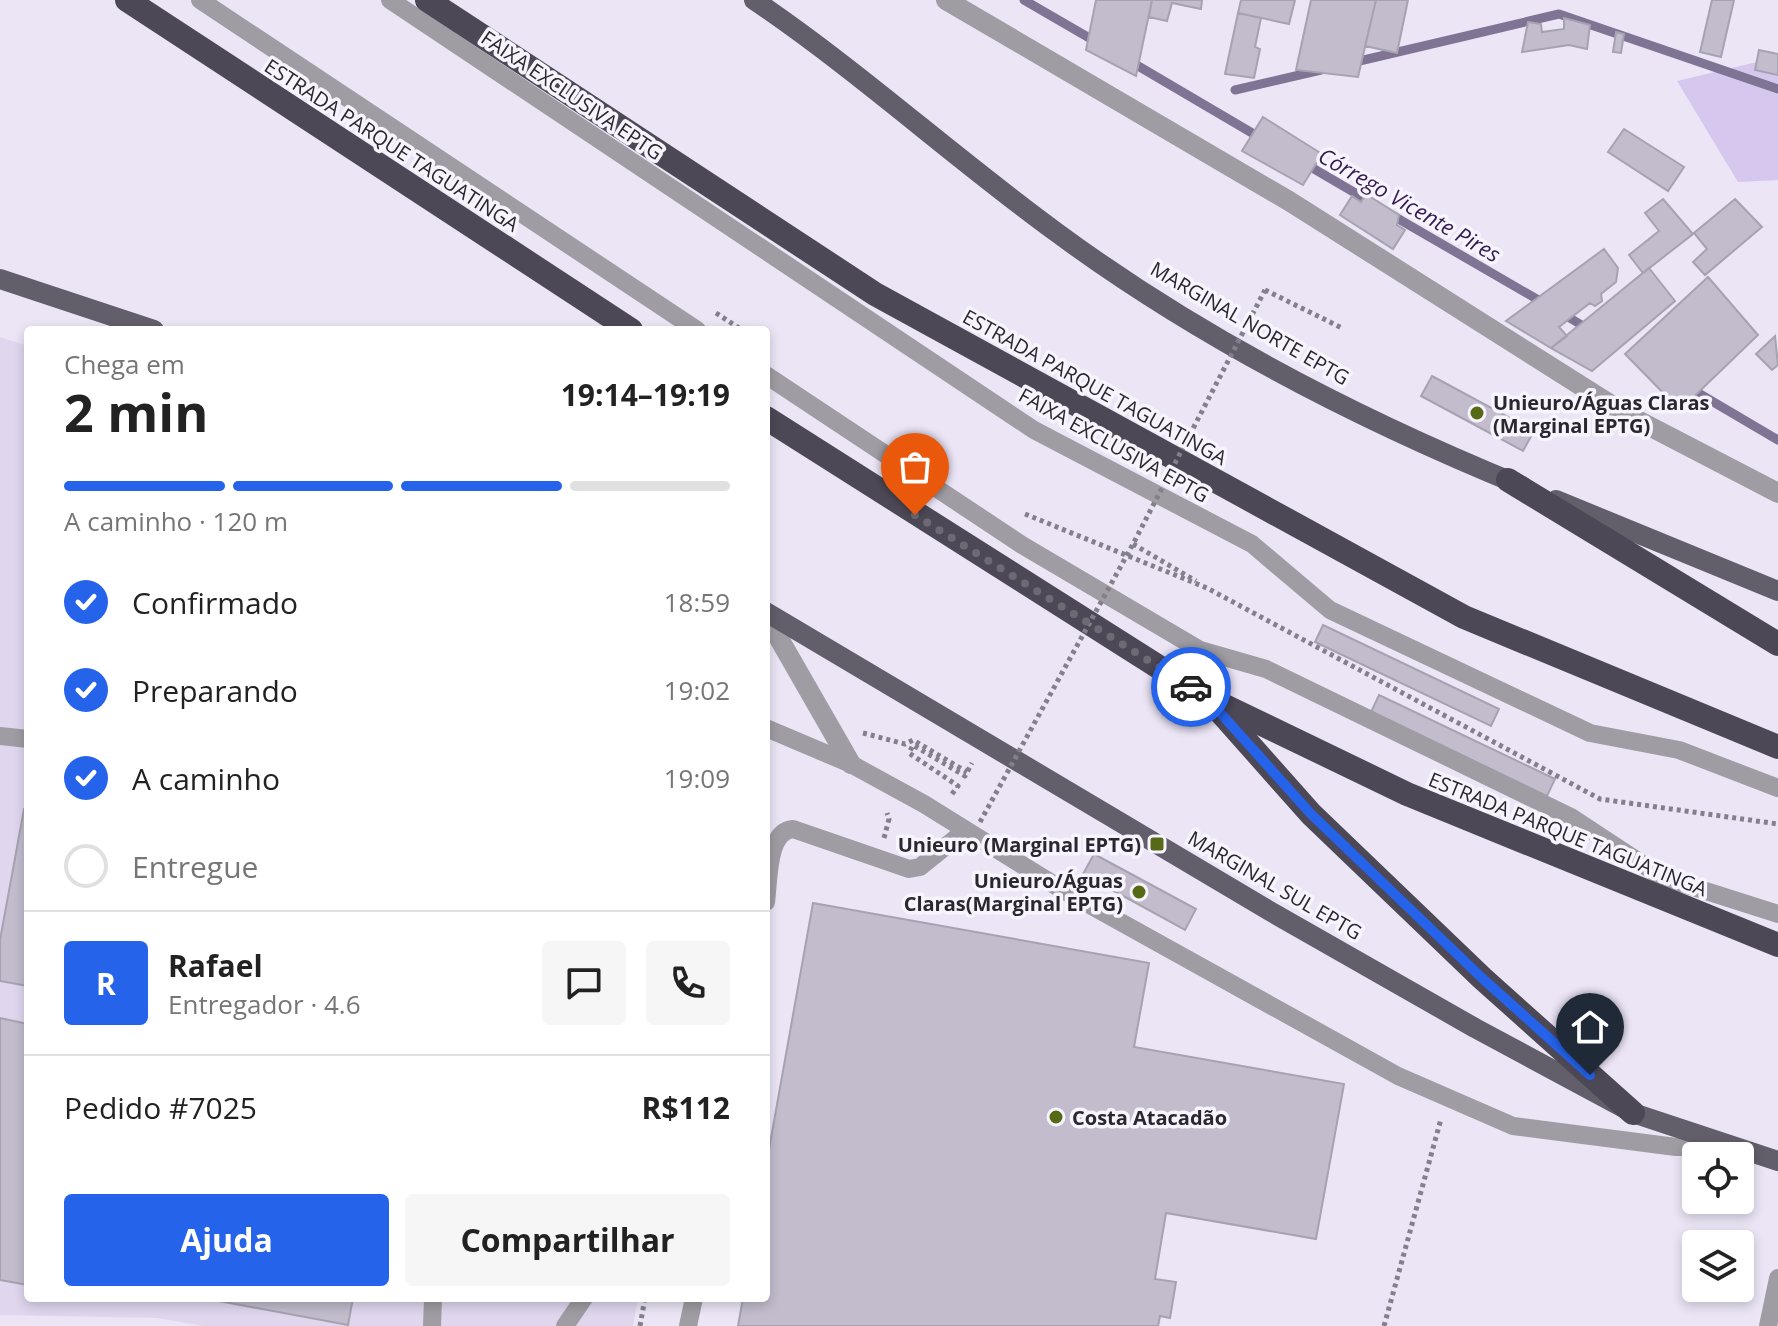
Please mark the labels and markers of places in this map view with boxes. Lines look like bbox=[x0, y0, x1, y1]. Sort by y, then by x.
place label: Unieuro/Águas Claras (Marginal EPTG) bbox=[1493, 389, 1710, 439]
marker: Unieuro/Águas Claras (Marginal EPTG) bbox=[1468, 404, 1486, 422]
pin bbox=[881, 433, 949, 515]
place label: Unieuro (Marginal EPTG) bbox=[898, 831, 1141, 858]
marker: Unieuro (Marginal EPTG) bbox=[1148, 835, 1166, 853]
place label: Unieuro/Águas Claras(Marginal EPTG) bbox=[904, 867, 1123, 917]
marker: Unieuro/Águas Claras(Marginal EPTG) bbox=[1130, 883, 1148, 901]
pin bbox=[1556, 993, 1624, 1075]
place label: Costa Atacadão bbox=[1072, 1104, 1227, 1131]
marker: Costa Atacadão bbox=[1047, 1108, 1065, 1126]

